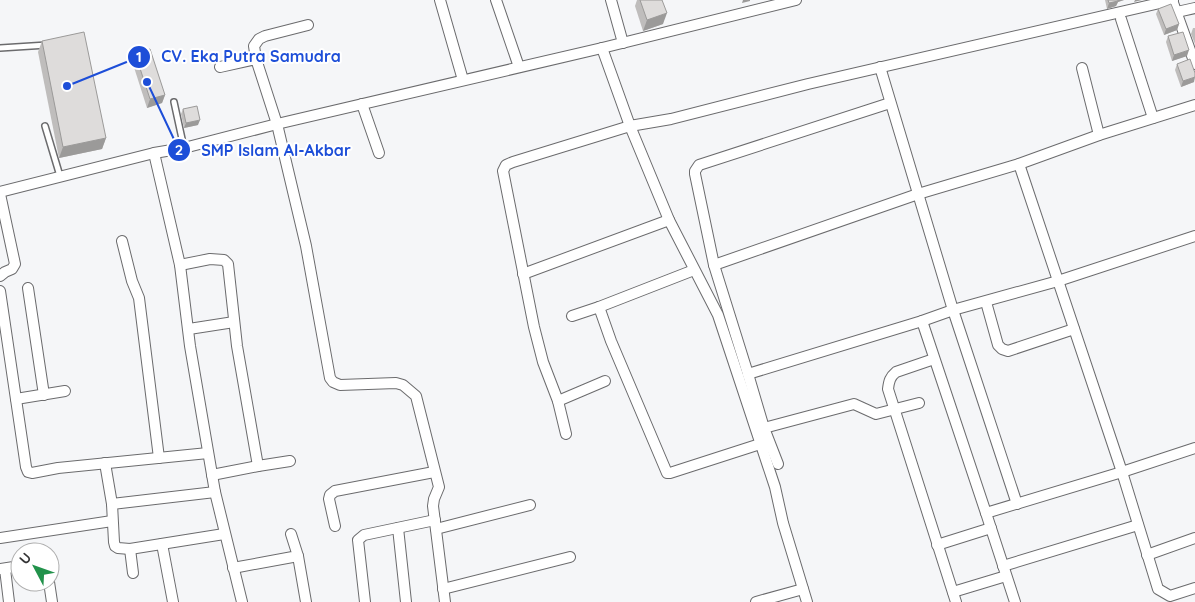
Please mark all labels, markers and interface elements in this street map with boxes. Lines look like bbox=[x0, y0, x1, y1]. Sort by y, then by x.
callout: CV. Eka Putra Samudra bbox=[126, 41, 351, 72]
text: CV. Eka Putra Samudra bbox=[161, 46, 341, 66]
text: 1 bbox=[136, 47, 142, 66]
callout: SMP Islam Al-Akbar bbox=[166, 135, 361, 166]
text: 2 bbox=[175, 140, 183, 159]
text: SMP Islam Al-Akbar bbox=[201, 140, 351, 160]
north arrow bbox=[10, 542, 60, 592]
text: U bbox=[15, 549, 35, 568]

